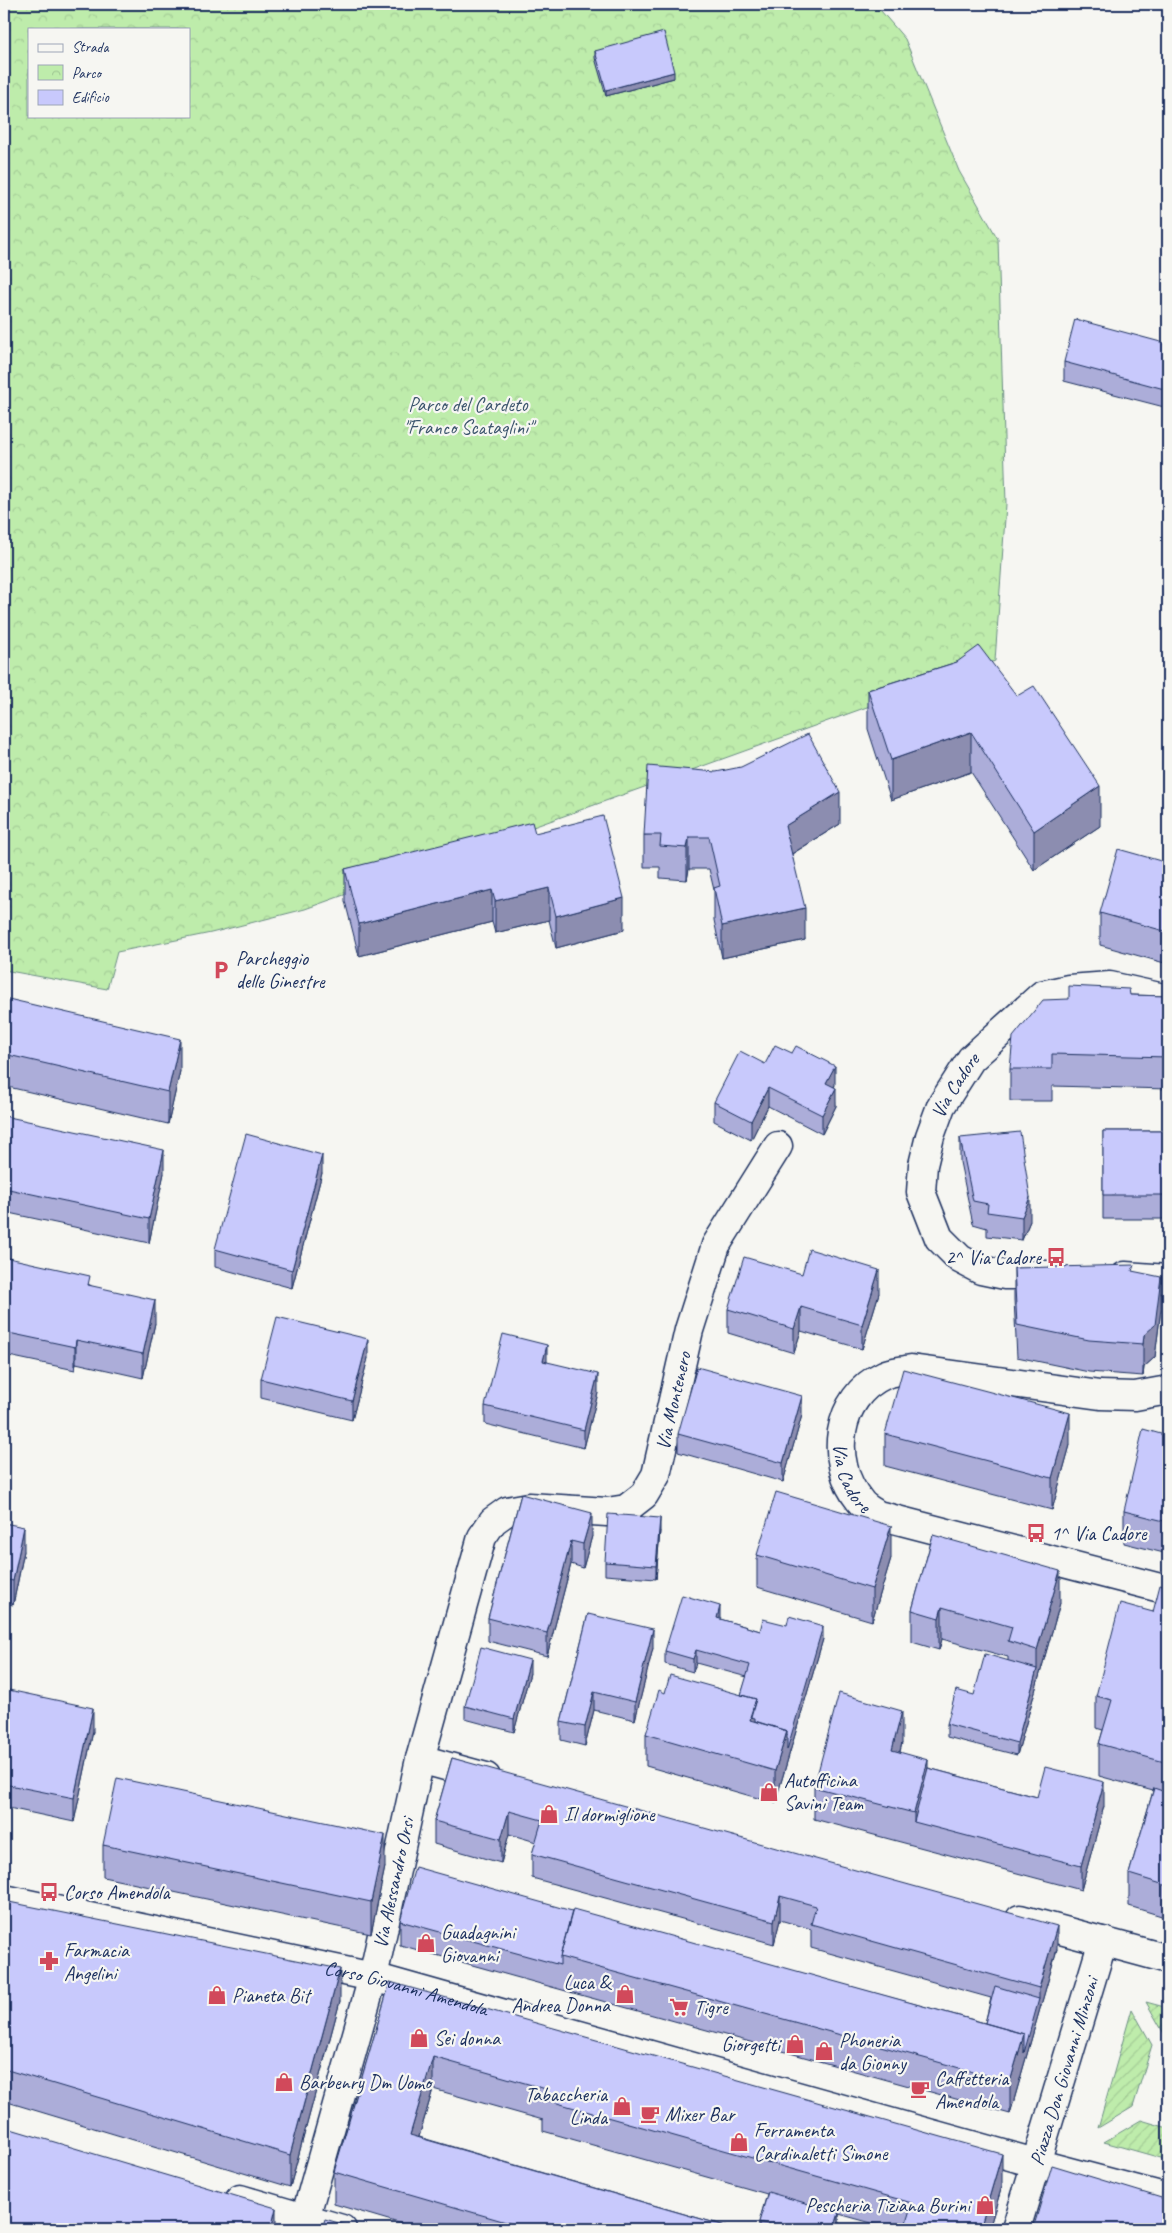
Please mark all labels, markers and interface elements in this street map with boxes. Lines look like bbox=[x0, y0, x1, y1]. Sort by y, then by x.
legend bbox=[28, 28, 190, 118]
text: Strada bbox=[72, 38, 109, 57]
text: Parco bbox=[72, 64, 103, 83]
text: Edificio bbox=[72, 88, 110, 107]
park label: Parco del Cardeto "Franco Scataglini" bbox=[403, 392, 537, 440]
place label: Parcheggio delle Ginestre bbox=[236, 946, 326, 994]
parking icon: Parcheggio delle Ginestre bbox=[210, 959, 232, 981]
street label: Via Cadore bbox=[925, 1045, 985, 1121]
place label: 2^ Via Cadore bbox=[945, 1245, 1042, 1270]
bus stop icon: 2^ Via Cadore bbox=[1045, 1246, 1067, 1268]
street label: Via Montenero bbox=[650, 1348, 696, 1452]
street label: Via Cadore bbox=[828, 1443, 877, 1519]
place label: 1^ Via Cadore bbox=[1051, 1521, 1148, 1546]
bus stop icon: 1^ Via Cadore bbox=[1025, 1522, 1047, 1544]
place label: Autofficina Savini Team bbox=[784, 1768, 864, 1816]
shop icon: Autofficina Savini Team bbox=[758, 1781, 780, 1803]
place label: Il dormiglione bbox=[564, 1802, 656, 1827]
shop icon: Il dormiglione bbox=[538, 1803, 560, 1825]
street label: Via Alessandro Orsi bbox=[367, 1813, 420, 1950]
place label: Corso Amendola bbox=[64, 1880, 171, 1905]
bus stop icon: Corso Amendola bbox=[38, 1881, 60, 1903]
place label: Guadagnini Giovanni bbox=[441, 1920, 517, 1968]
shop icon: Guadagnini Giovanni bbox=[415, 1932, 437, 1954]
place label: Farmacia Angelini bbox=[64, 1938, 130, 1986]
pharmacy icon: Farmacia Angelini bbox=[38, 1950, 60, 1972]
street label: Corso Giovanni Amendola bbox=[322, 1955, 492, 2022]
place label: Luca & Andrea Donna bbox=[511, 1970, 613, 2018]
street label: Piazza Don Giovanni Minzoni bbox=[1023, 1972, 1105, 2168]
place label: Pianeta Bit bbox=[232, 1983, 313, 2008]
shop icon: Luca & Andrea Donna bbox=[614, 1983, 636, 2005]
shop icon: Pianeta Bit bbox=[206, 1984, 228, 2006]
place label: Tigre bbox=[694, 1995, 729, 2020]
supermarket icon: Tigre bbox=[668, 1996, 690, 2018]
place label: Sei donna bbox=[434, 2026, 501, 2051]
shop icon: Sei donna bbox=[408, 2027, 430, 2049]
place label: Phoneria da Gionny bbox=[839, 2028, 908, 2076]
place label: Giorgetti bbox=[721, 2032, 782, 2057]
shop icon: Giorgetti bbox=[784, 2033, 806, 2055]
shop icon: Phoneria da Gionny bbox=[813, 2040, 835, 2062]
place label: Caffetteria Amendola bbox=[935, 2066, 1010, 2114]
place label: Barbenry Dm Uomo bbox=[299, 2070, 433, 2095]
shop icon: Barbenry Dm Uomo bbox=[273, 2071, 295, 2093]
cafe icon: Caffetteria Amendola bbox=[909, 2078, 931, 2100]
place label: Tabaccheria Linda bbox=[525, 2082, 609, 2130]
shop icon: Tabaccheria Linda bbox=[611, 2095, 633, 2117]
place label: Mixer Bar bbox=[665, 2102, 736, 2127]
cafe icon: Mixer Bar bbox=[639, 2103, 661, 2125]
place label: Ferramenta Cardinaletti Simone bbox=[754, 2118, 889, 2166]
shop icon: Ferramenta Cardinaletti Simone bbox=[728, 2131, 750, 2153]
place label: Pescheria Tiziana Burini bbox=[806, 2193, 972, 2218]
shop icon: Pescheria Tiziana Burini bbox=[974, 2194, 996, 2216]

